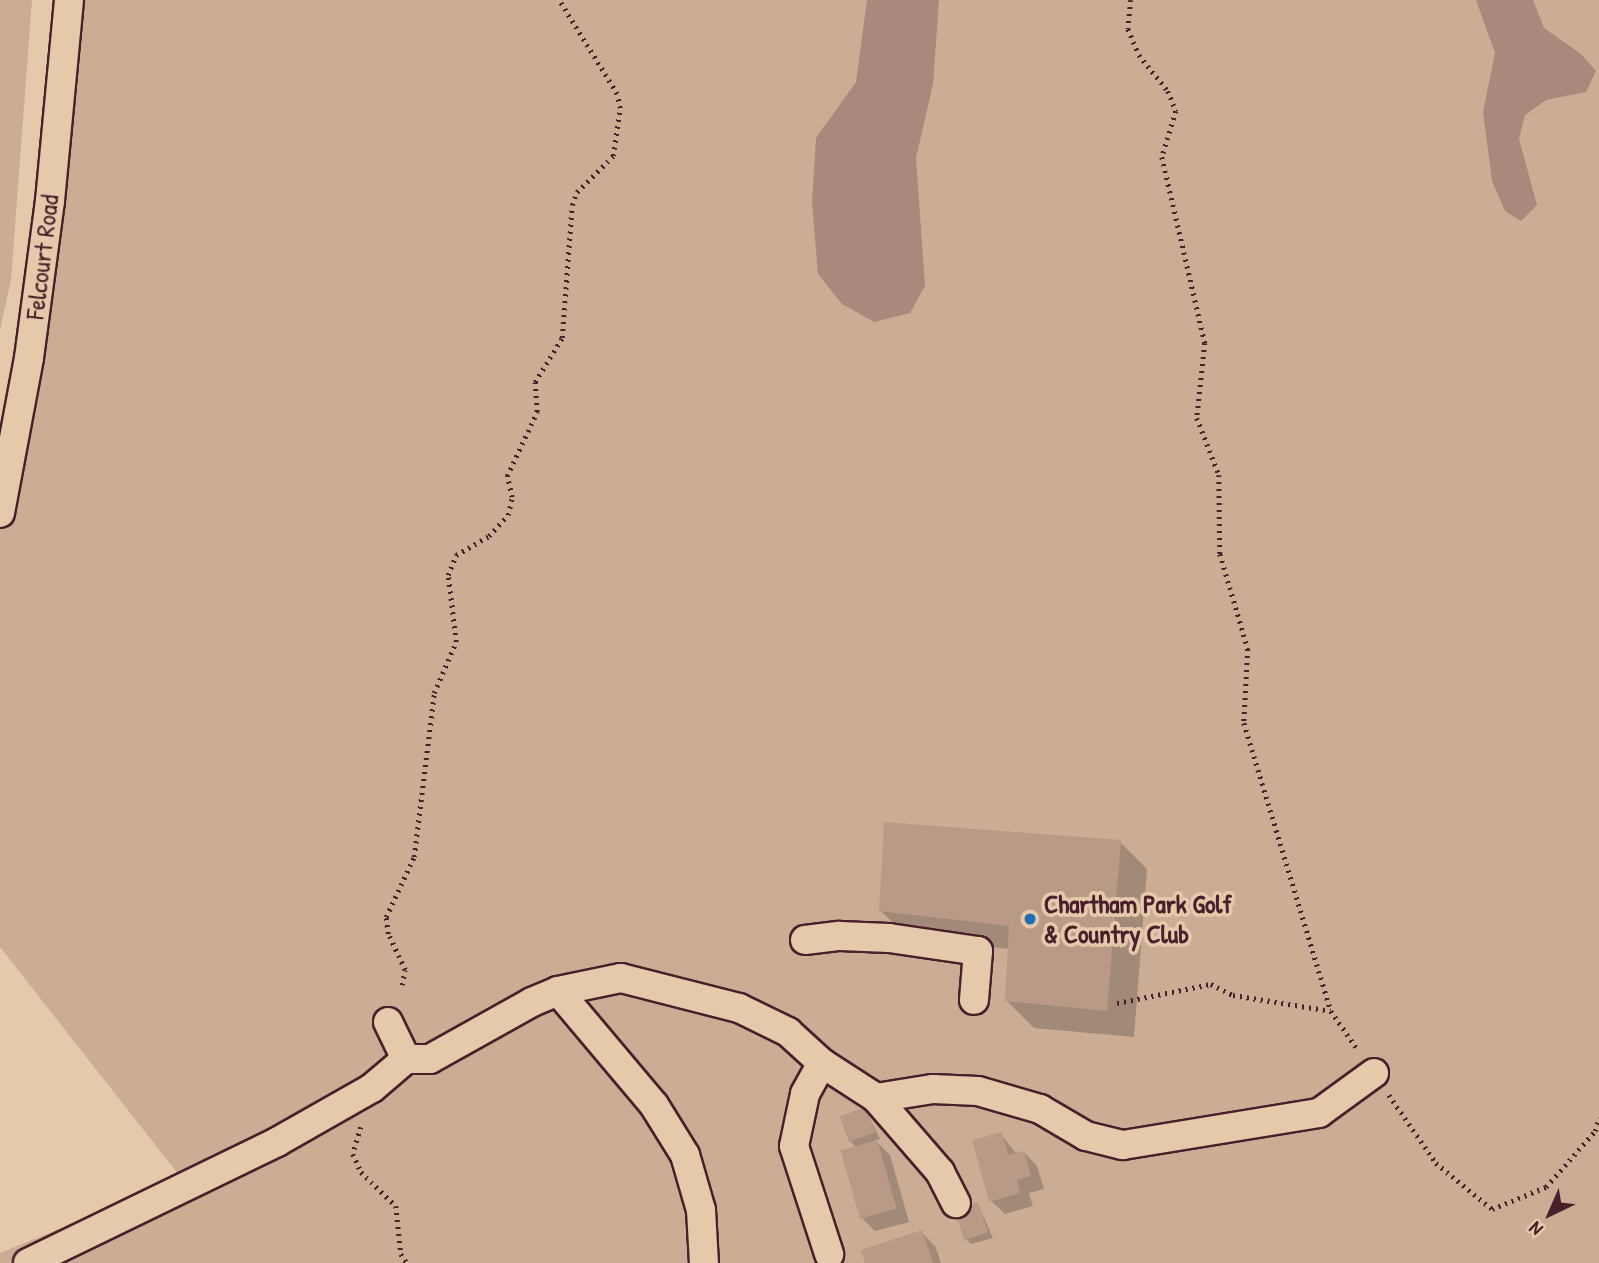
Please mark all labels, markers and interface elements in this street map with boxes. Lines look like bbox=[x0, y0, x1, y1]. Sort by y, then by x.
street label: Felcourt Road bbox=[19, 193, 65, 321]
place label: Chartham Park Golf & Country Club bbox=[1044, 888, 1232, 950]
marker: Chartham Park Golf & Country Club bbox=[1022, 911, 1038, 927]
north arrow bbox=[1515, 1179, 1585, 1249]
text: N bbox=[1523, 1216, 1548, 1242]

